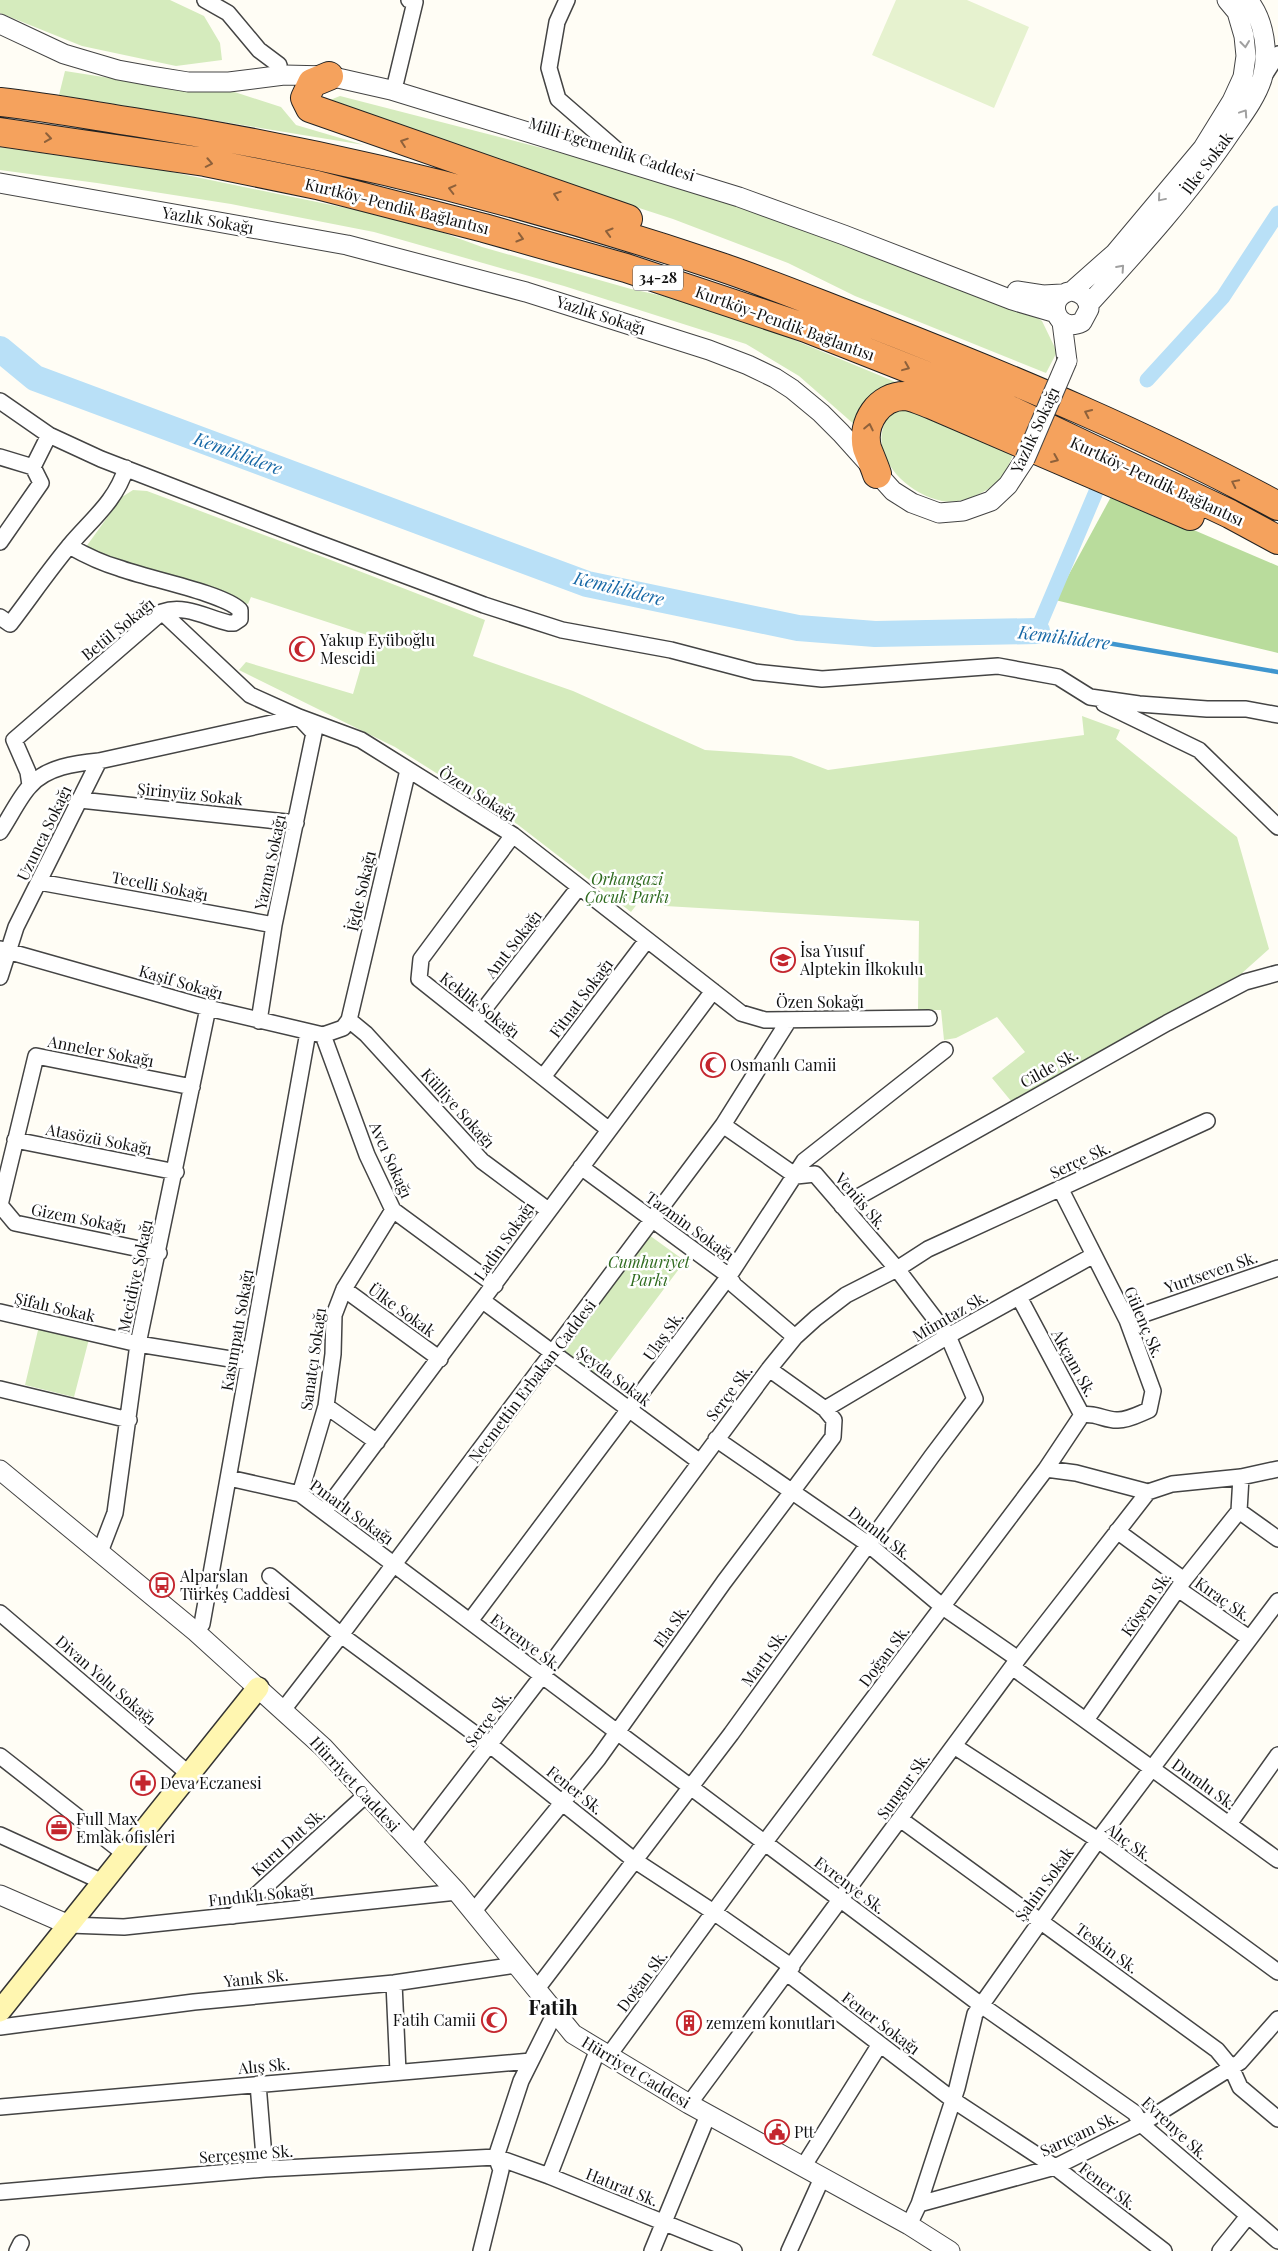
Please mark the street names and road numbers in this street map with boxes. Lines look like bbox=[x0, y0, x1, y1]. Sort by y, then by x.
street label: Milli Egemenlik Caddesi bbox=[526, 112, 698, 185]
street label: İlke Sokak bbox=[1176, 127, 1237, 198]
street label: Kurtköy-Pendik Bağlantısı bbox=[303, 172, 492, 239]
street label: Yazlık Sokağı bbox=[160, 201, 256, 238]
road number: 34-28 bbox=[633, 266, 683, 290]
street label: Kurtköy-Pendik Bağlantısı bbox=[693, 280, 878, 365]
street label: Yazlık Sokağı bbox=[553, 290, 649, 339]
street label: Yazlık Sokağı bbox=[1005, 383, 1064, 477]
street label: Kurtköy-Pendik Bağlantısı bbox=[1067, 431, 1248, 530]
street label: Betül Sokağı bbox=[77, 592, 159, 665]
street label: Özen Sokağı bbox=[435, 761, 521, 826]
street label: Şirinyüz Sokak bbox=[136, 778, 244, 810]
street label: Uzunca Sokağı bbox=[11, 781, 76, 884]
street label: Yazma Sokağı bbox=[249, 812, 290, 912]
street label: İğde Sokağı bbox=[341, 848, 380, 933]
street label: Tecelli Sokağı bbox=[110, 866, 211, 905]
street label: Anıt Sokağı bbox=[479, 905, 546, 983]
street label: Fitnat Sokağı bbox=[544, 954, 617, 1041]
street label: Kaşif Sokağı bbox=[137, 959, 226, 1004]
street label: Keklik Sokağı bbox=[436, 967, 525, 1043]
street label: Özen Sokağı bbox=[776, 991, 864, 1012]
street label: Anneler Sokağı bbox=[45, 1030, 156, 1071]
street label: Cilde Sk. bbox=[1016, 1043, 1081, 1092]
street label: Külliye Sokağı bbox=[417, 1063, 500, 1152]
street label: Atasözü Sokağı bbox=[43, 1118, 154, 1159]
street label: Avcı Sokağı bbox=[365, 1118, 418, 1201]
street label: Serçe Sk. bbox=[1046, 1136, 1114, 1183]
street label: Venüs Sk. bbox=[830, 1167, 892, 1233]
street label: Tazmin Sokağı bbox=[642, 1186, 739, 1265]
street label: Ladin Sokağı bbox=[469, 1197, 539, 1284]
street label: Gizem Sokağı bbox=[30, 1198, 129, 1237]
street label: Mecidiye Sokağı bbox=[112, 1217, 157, 1334]
street label: Yurtseven Sk. bbox=[1161, 1246, 1260, 1298]
street label: Kasımpatı Sokağı bbox=[215, 1267, 258, 1392]
street label: Ülke Sokak bbox=[364, 1278, 440, 1341]
street label: Gülenç Sk. bbox=[1120, 1283, 1169, 1361]
street label: Mümtaz Sk. bbox=[908, 1285, 991, 1346]
street label: Şifalı Sokak bbox=[13, 1287, 98, 1326]
street label: Necmettin Erbakan Caddesi bbox=[463, 1295, 600, 1467]
street label: Sanatçı Sokağı bbox=[295, 1306, 330, 1412]
street label: Ulaş Sk. bbox=[638, 1307, 687, 1364]
street label: Akçam Sk. bbox=[1047, 1324, 1102, 1400]
street label: Şeyda Sokak bbox=[573, 1341, 656, 1411]
street label: Serçe Sk. bbox=[701, 1360, 757, 1425]
street label: Pınarlı Sokağı bbox=[306, 1474, 399, 1549]
street label: Dumlu Sk. bbox=[845, 1501, 916, 1564]
street label: Köşem Sk. bbox=[1116, 1567, 1175, 1640]
street label: Kıraç Sk. bbox=[1191, 1572, 1255, 1625]
street label: Ela Sk. bbox=[648, 1600, 693, 1651]
street label: Evrenye Sk. bbox=[487, 1608, 566, 1675]
street label: Doğan Sk. bbox=[854, 1621, 914, 1691]
street label: Martı Sk. bbox=[736, 1625, 791, 1690]
street label: Divan Yolu Sokağı bbox=[52, 1630, 161, 1729]
street label: Serçe Sk. bbox=[460, 1686, 516, 1751]
street label: Hürriyet Caddesi bbox=[306, 1731, 405, 1836]
street label: Sungur Sk. bbox=[871, 1748, 934, 1823]
street label: Dumlu Sk. bbox=[1168, 1753, 1241, 1814]
street label: Fener Sk. bbox=[543, 1760, 608, 1819]
street label: Kuru Dut Sk. bbox=[246, 1803, 329, 1880]
street label: Alıç Sk. bbox=[1101, 1817, 1157, 1866]
street label: Şahin Sokak bbox=[1010, 1842, 1078, 1925]
street label: Evrenye Sk. bbox=[811, 1851, 890, 1918]
street label: Fındıklı Sokağı bbox=[207, 1878, 315, 1910]
street label: Teskin Sk. bbox=[1072, 1918, 1143, 1978]
street label: Doğan Sk. bbox=[612, 1946, 672, 2016]
street label: Yanık Sk. bbox=[222, 1964, 289, 1991]
street label: Fener Sokağı bbox=[838, 1986, 925, 2059]
street label: Hürriyet Caddesi bbox=[578, 2031, 695, 2112]
street label: Alış Sk. bbox=[236, 2053, 291, 2078]
street label: Evrenye Sk. bbox=[1138, 2092, 1213, 2164]
street label: Sarıçam Sk. bbox=[1036, 2106, 1121, 2161]
street label: Serçeşme Sk. bbox=[198, 2140, 294, 2167]
street label: Fener Sk. bbox=[1075, 2157, 1141, 2214]
street label: Hatırat Sk. bbox=[583, 2163, 661, 2211]

